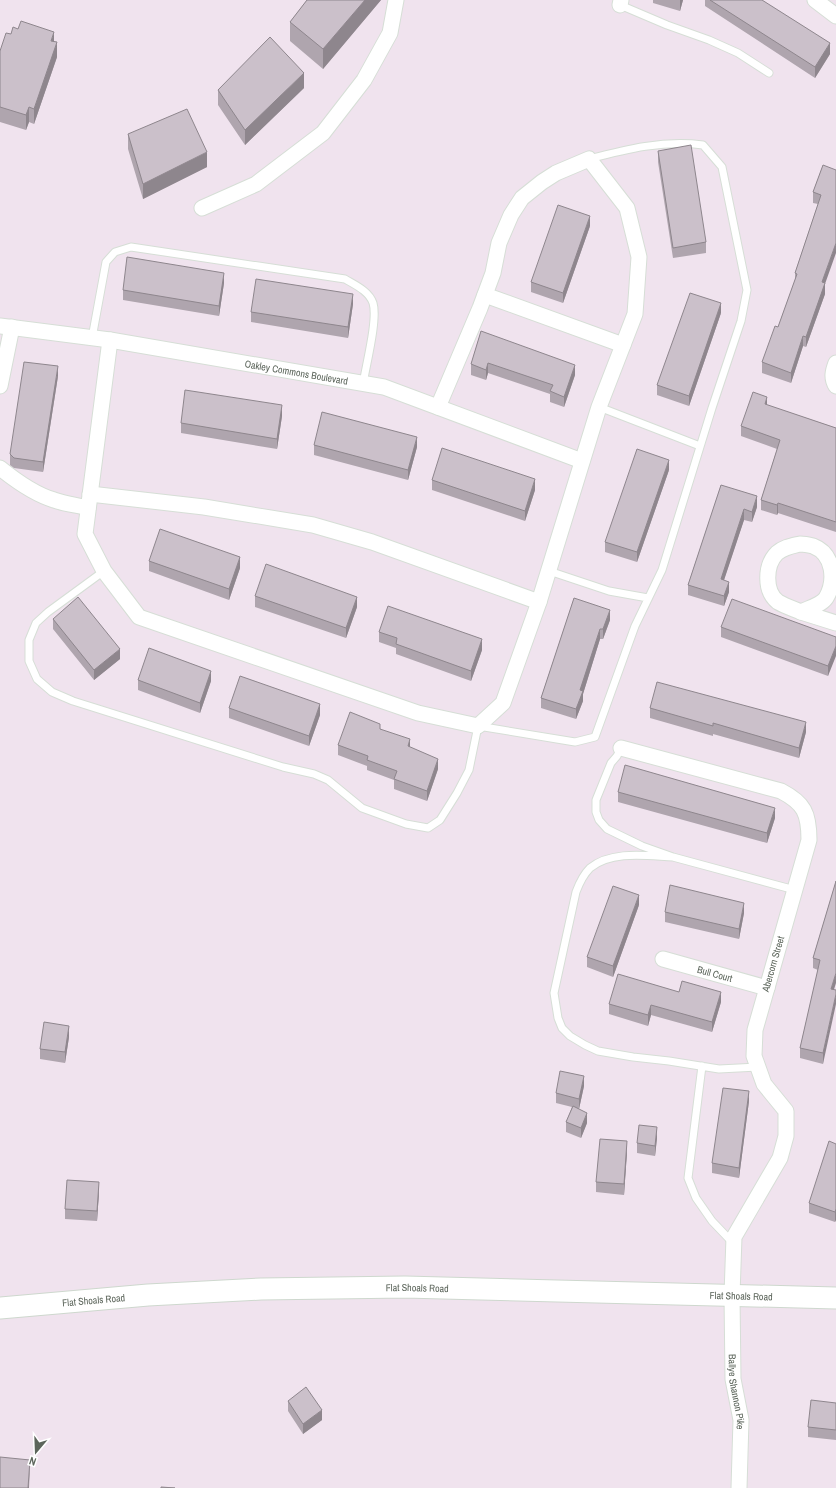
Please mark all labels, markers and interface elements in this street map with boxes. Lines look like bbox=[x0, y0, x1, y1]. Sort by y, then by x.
street label: Oakley Commons Boulevard bbox=[244, 357, 349, 387]
street label: Abercorn Street bbox=[759, 934, 787, 994]
street label: Bull Court bbox=[696, 962, 735, 985]
street label: Flat Shoals Road bbox=[386, 1280, 449, 1295]
street label: Flat Shoals Road bbox=[710, 1288, 773, 1303]
street label: Flat Shoals Road bbox=[62, 1291, 126, 1309]
street label: Ballye Shannon Pike bbox=[726, 1354, 748, 1430]
north arrow bbox=[16, 1432, 56, 1472]
text: N bbox=[27, 1454, 38, 1469]

